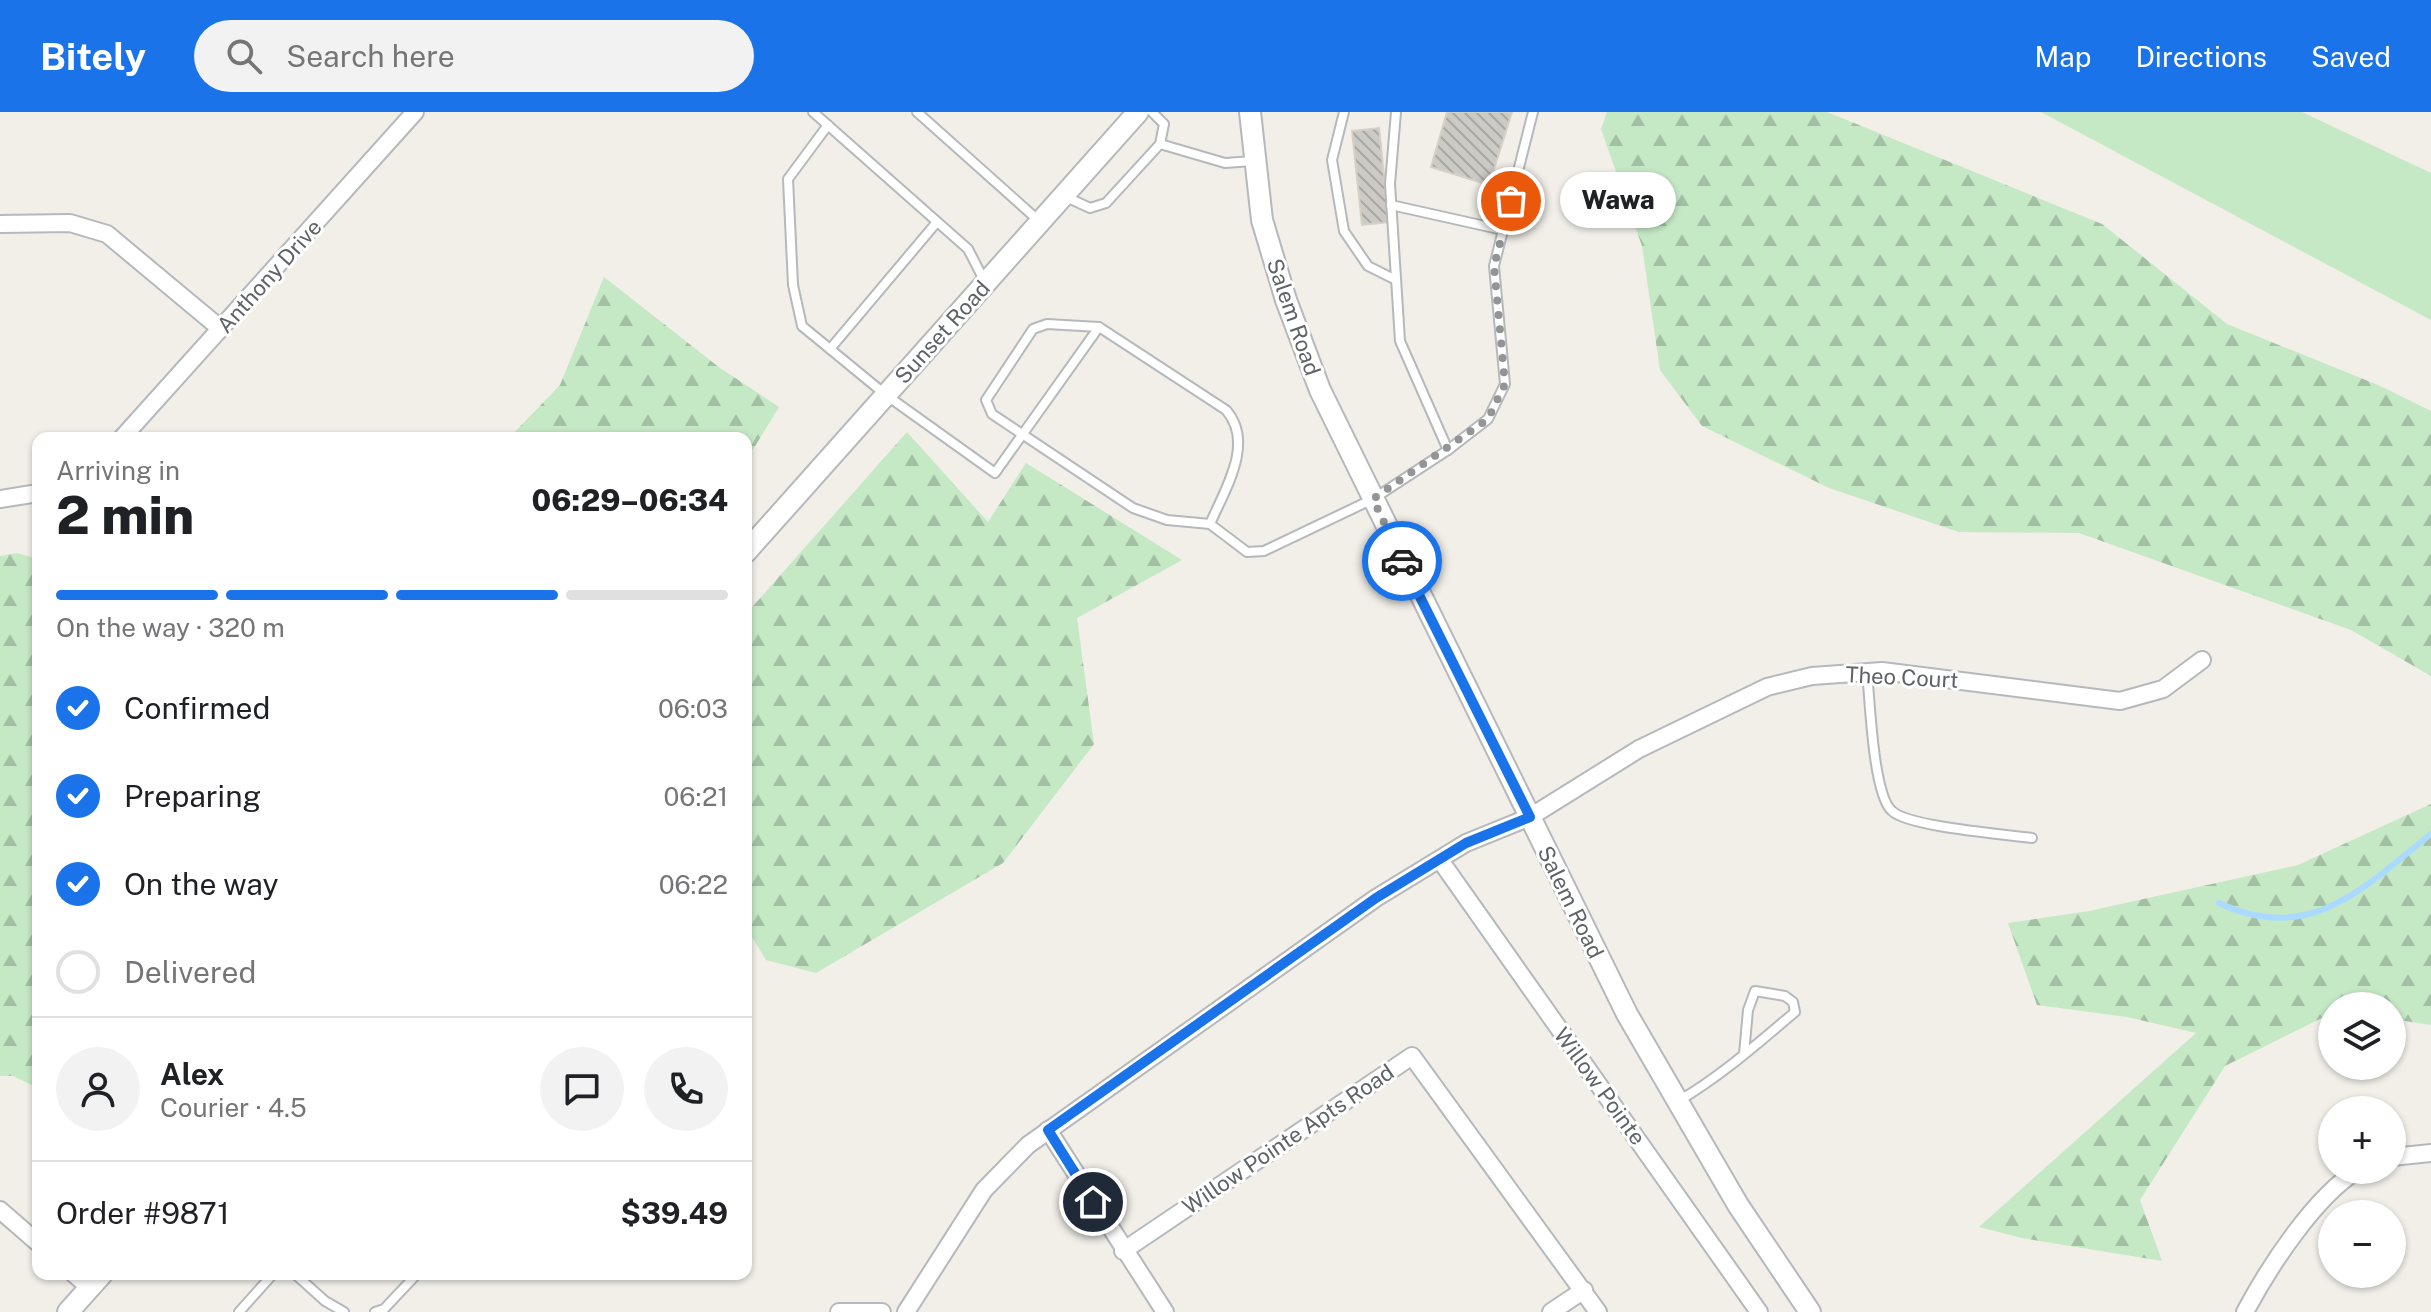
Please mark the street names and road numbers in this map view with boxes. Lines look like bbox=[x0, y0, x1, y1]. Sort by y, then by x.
street label: Anthony Drive bbox=[211, 214, 327, 338]
street label: Salem Road bbox=[1262, 255, 1326, 379]
street label: Sunset Road bbox=[889, 275, 995, 389]
street label: Theo Court bbox=[1845, 661, 1959, 693]
street label: Salem Road bbox=[1533, 842, 1609, 962]
street label: Willow Pointe bbox=[1549, 1022, 1651, 1150]
street label: Willow Pointe Apts Road bbox=[1178, 1059, 1398, 1219]

